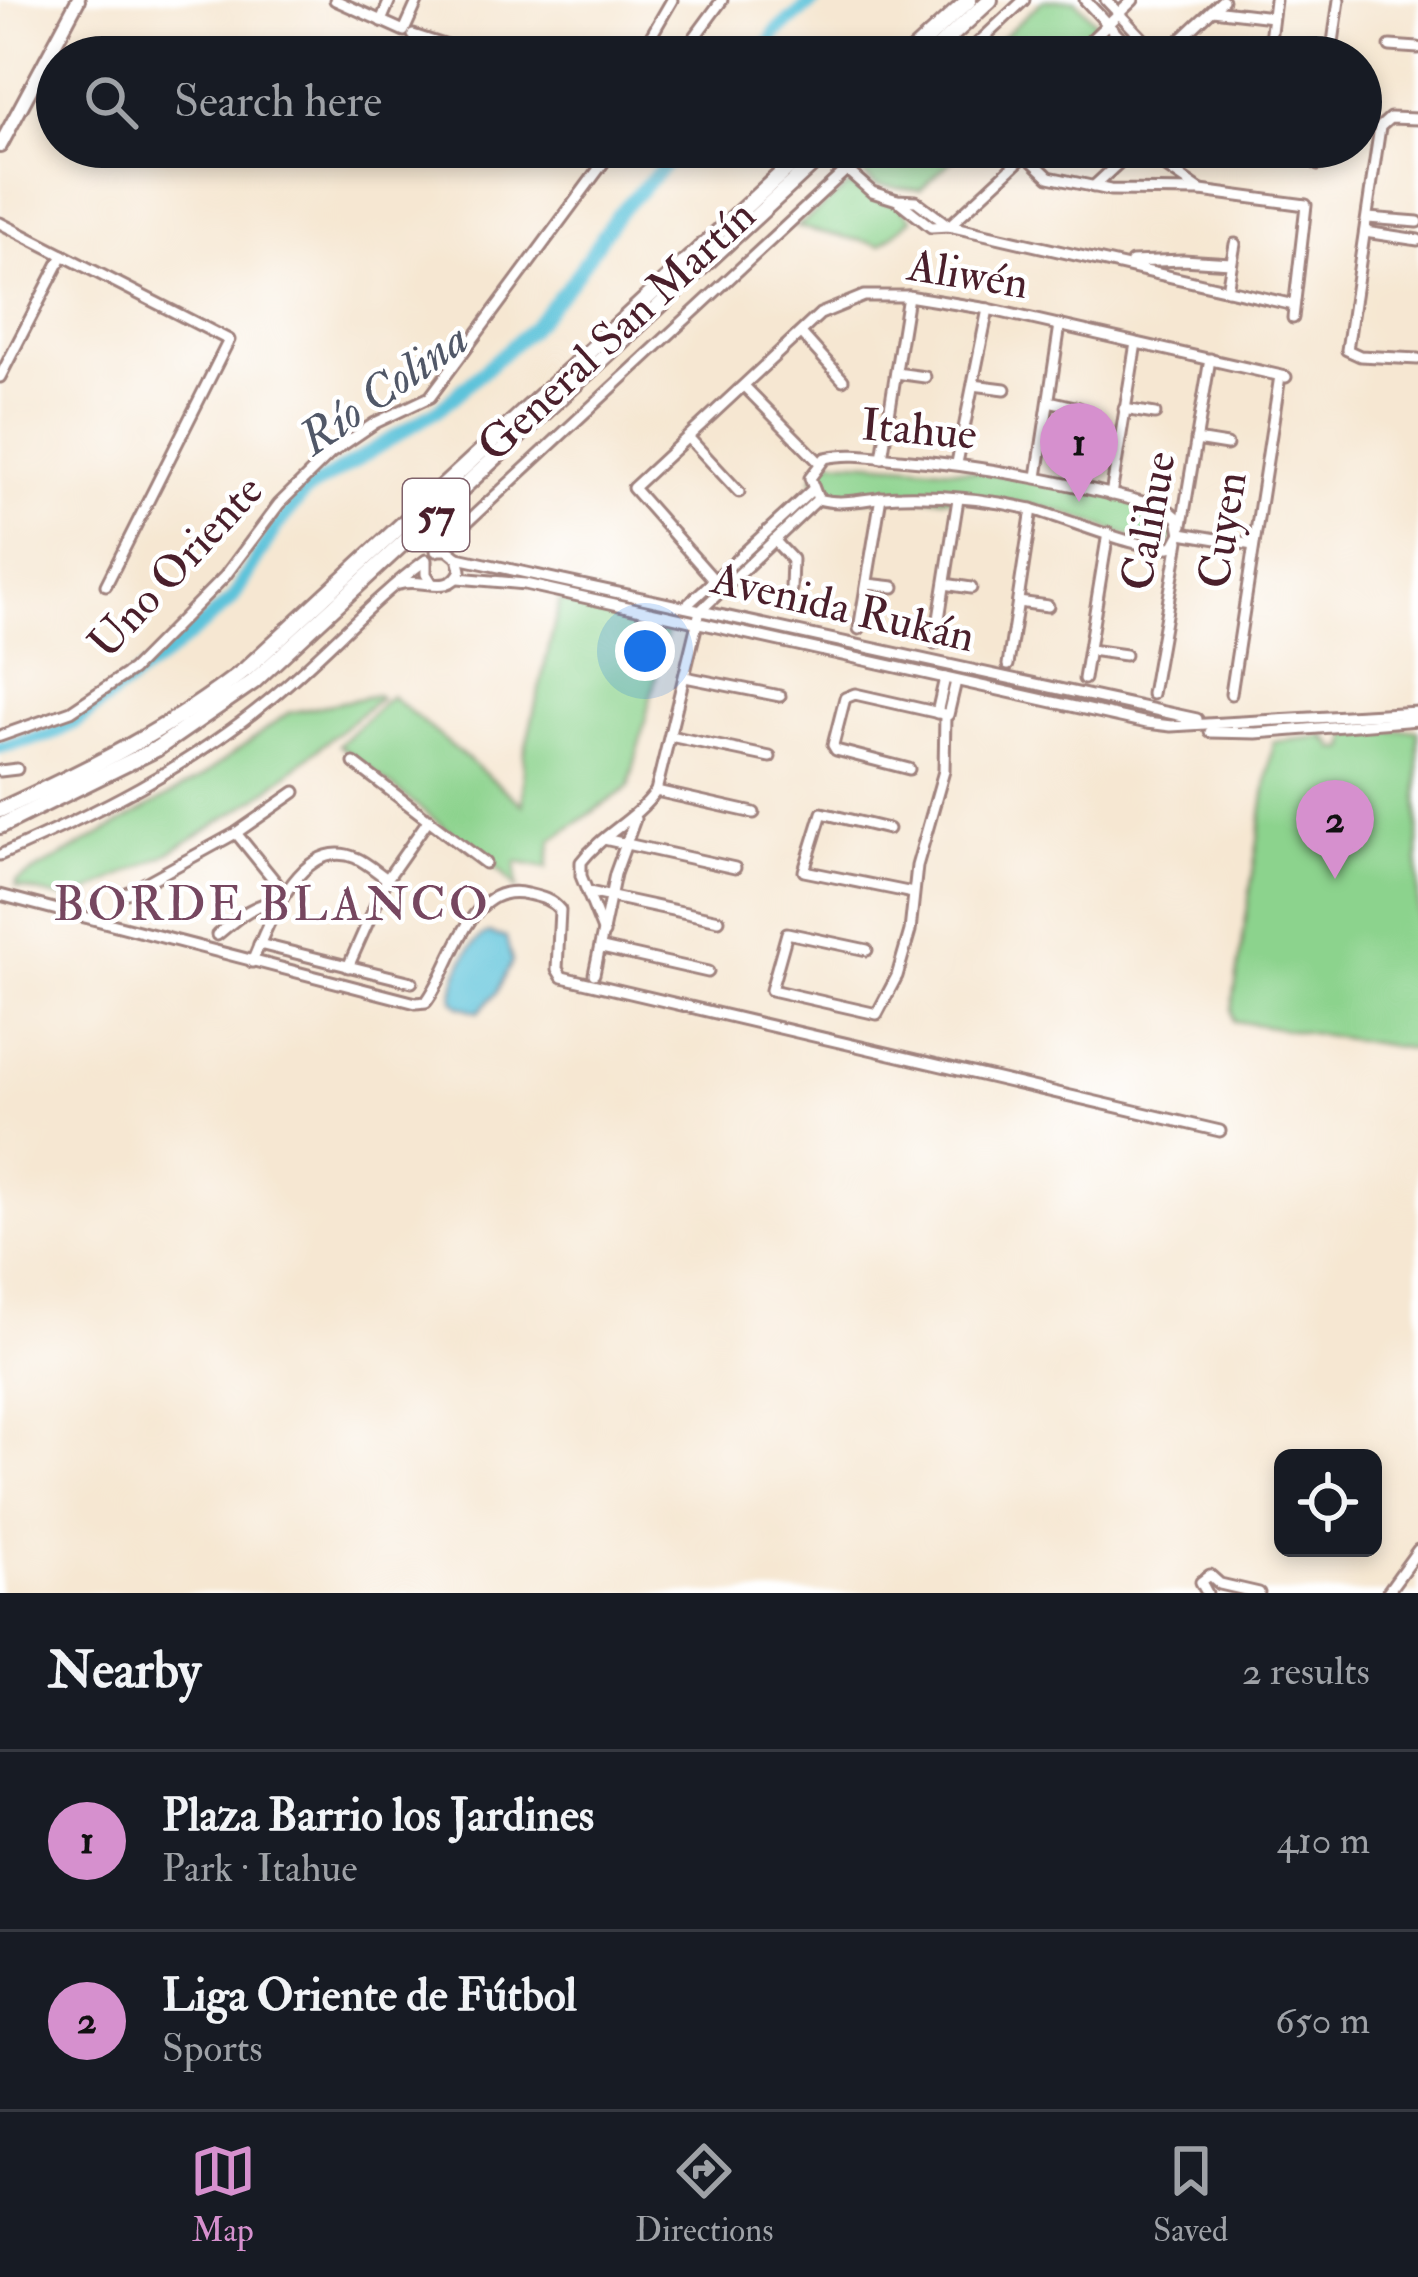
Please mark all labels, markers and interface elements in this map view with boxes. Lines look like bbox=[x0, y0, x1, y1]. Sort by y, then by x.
search box bbox=[36, 36, 1382, 168]
icon: search bbox=[78, 69, 144, 135]
text: Search here bbox=[174, 74, 382, 130]
street label: General San Martín bbox=[466, 188, 768, 474]
street label: Aliwén bbox=[903, 238, 1032, 312]
water label: Río Colina bbox=[286, 309, 480, 470]
street label: Itahue bbox=[859, 397, 979, 463]
pin: 1 bbox=[1040, 403, 1118, 502]
street label: Calihue bbox=[1109, 447, 1189, 595]
street label: Uno Oriente bbox=[77, 463, 275, 671]
street label: Cuyen bbox=[1186, 468, 1260, 592]
road number: 57 bbox=[403, 479, 469, 551]
street label: Avenida Rukán bbox=[705, 550, 980, 665]
your location bbox=[615, 621, 675, 681]
pin: 2 bbox=[1296, 780, 1374, 879]
district label: BORDE BLANCO bbox=[53, 875, 491, 935]
map controls bbox=[1274, 1449, 1382, 1557]
button: locate bbox=[1274, 1449, 1382, 1557]
text: Nearby bbox=[48, 1639, 201, 1703]
text: 2 results bbox=[1242, 1647, 1370, 1696]
text: Plaza Barrio los Jardines bbox=[162, 1788, 594, 1844]
text: 1 bbox=[80, 1816, 94, 1865]
text: 410 m bbox=[1277, 1816, 1370, 1865]
text: Park · Itahue bbox=[162, 1844, 358, 1893]
text: Liga Oriente de Fútbol bbox=[162, 1968, 577, 2024]
text: 2 bbox=[77, 1996, 97, 2045]
text: 650 m bbox=[1275, 1996, 1370, 2045]
text: Sports bbox=[162, 2024, 263, 2073]
tab: Map bbox=[190, 2138, 256, 2251]
tab: Directions bbox=[635, 2138, 774, 2251]
tab: Saved bbox=[1153, 2138, 1228, 2251]

